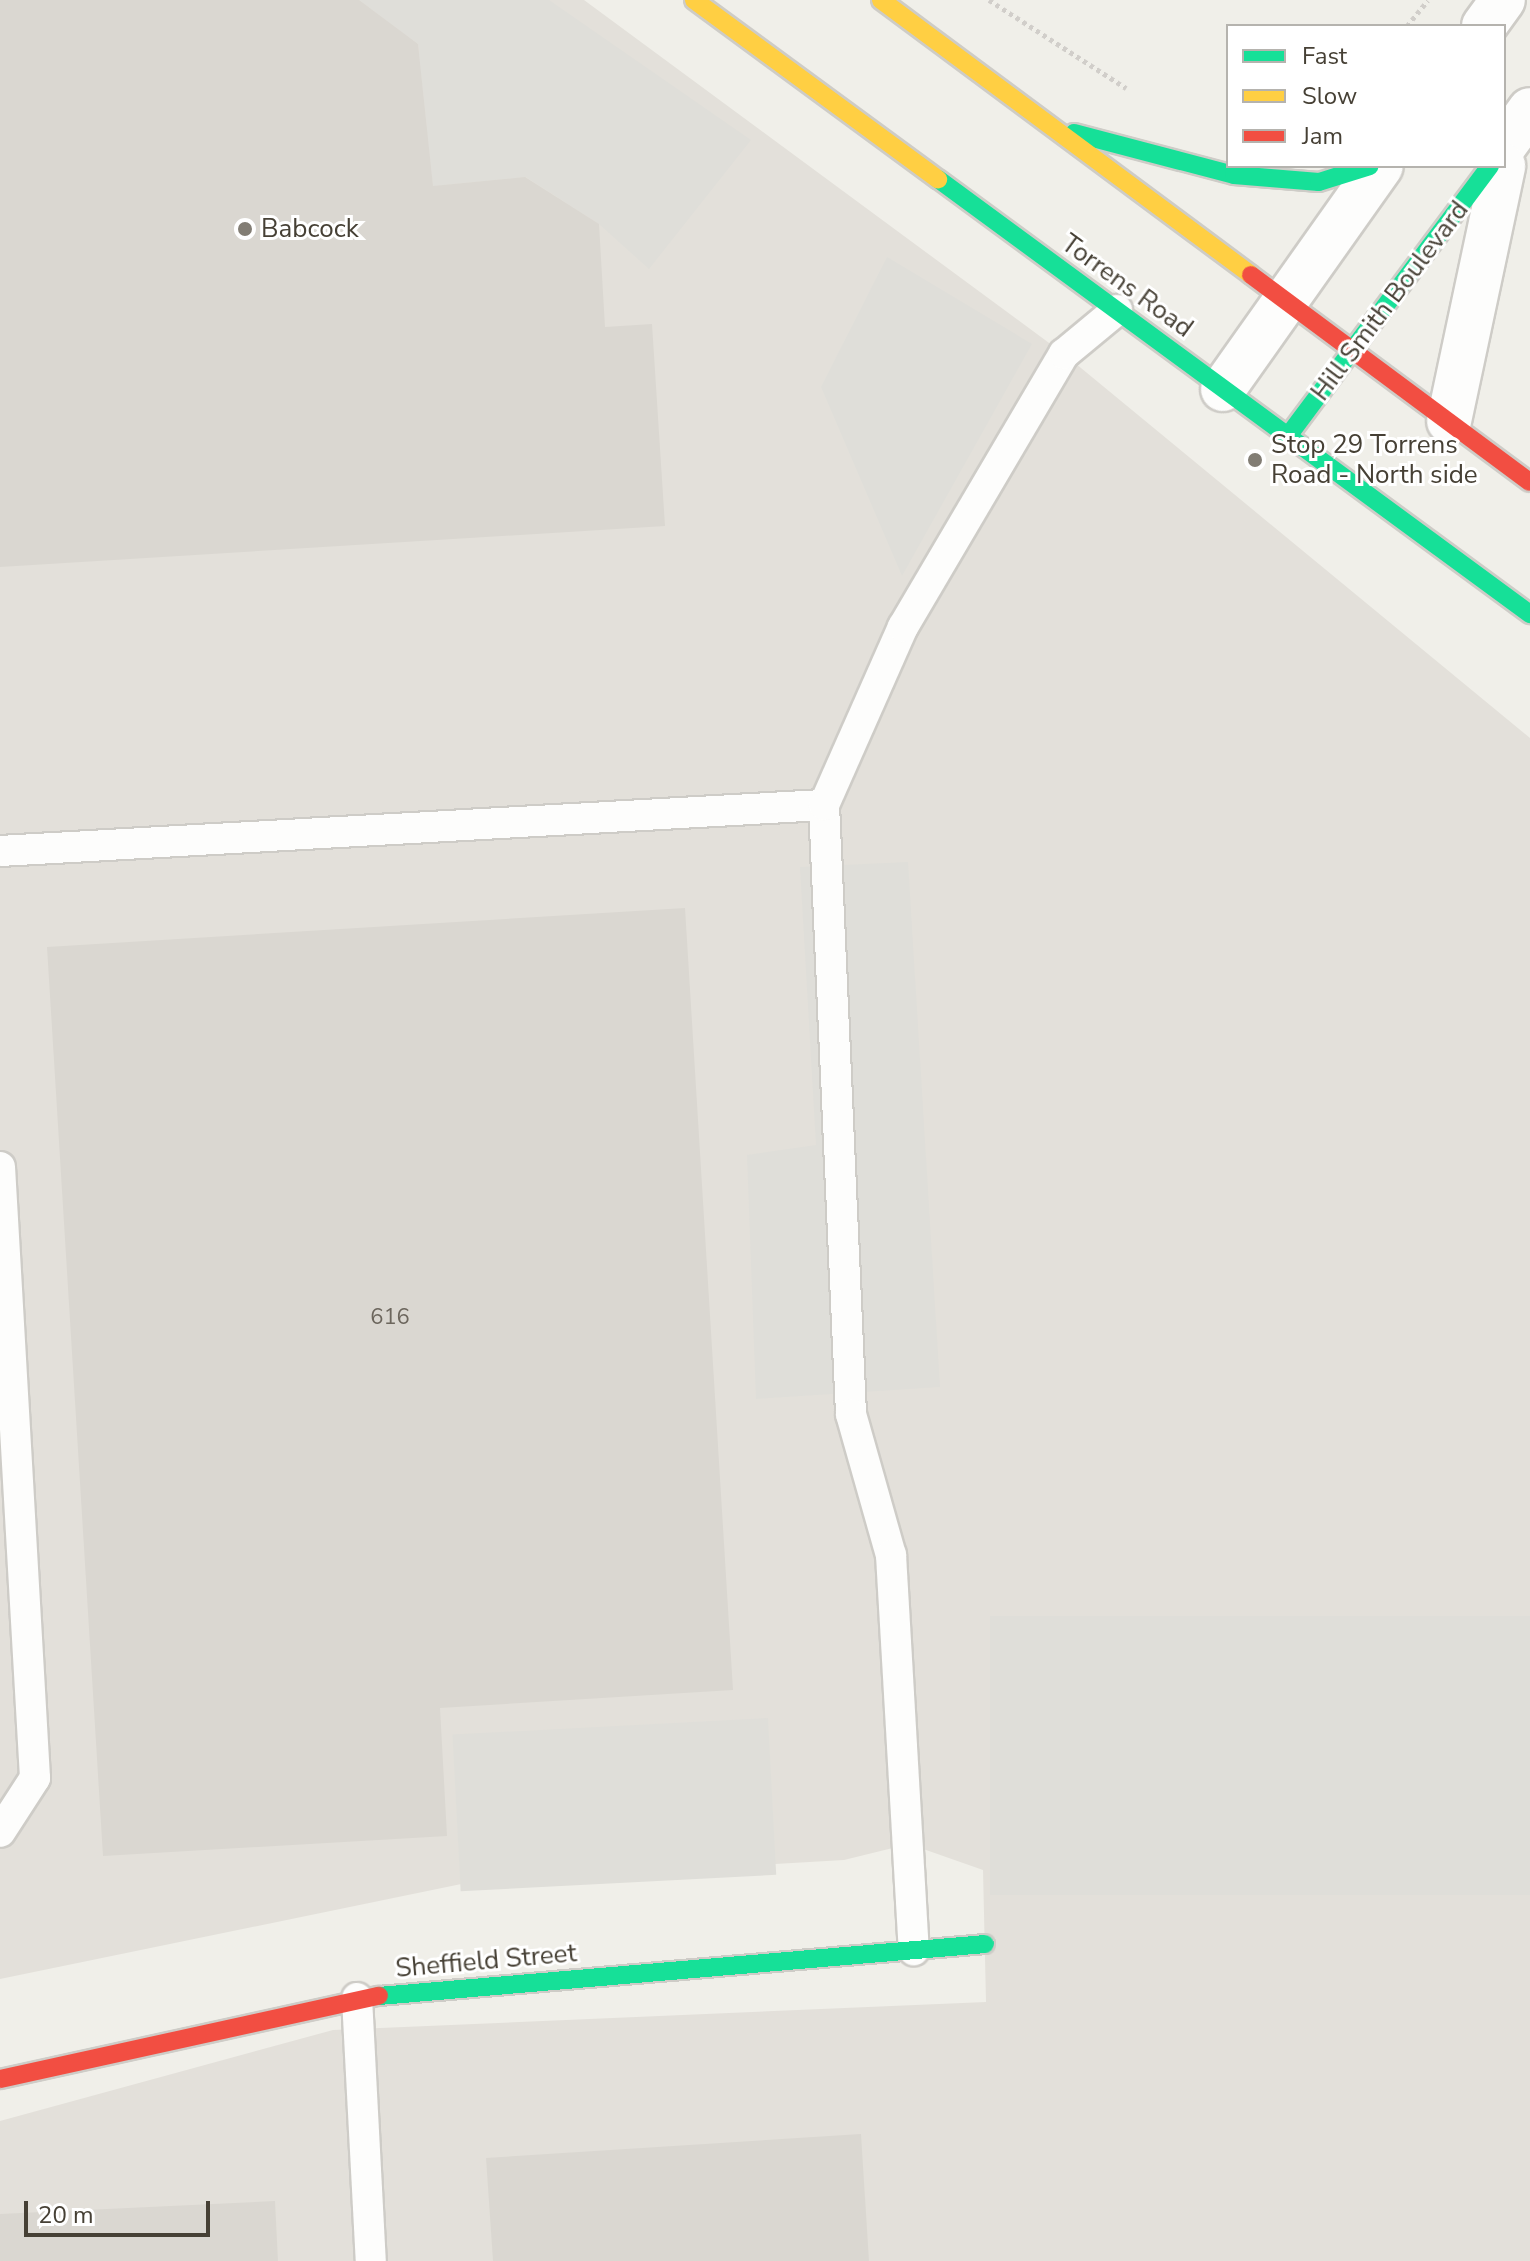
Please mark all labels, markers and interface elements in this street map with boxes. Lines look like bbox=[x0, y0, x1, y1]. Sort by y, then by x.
legend bbox=[1226, 24, 1506, 168]
text: Fast bbox=[1302, 40, 1347, 72]
text: Slow bbox=[1302, 80, 1357, 112]
text: Jam bbox=[1302, 120, 1343, 152]
street label: Hill Smith Boulevard bbox=[1305, 195, 1475, 407]
place label: Babcock bbox=[261, 213, 359, 245]
marker: Babcock bbox=[236, 220, 254, 238]
street label: Torrens Road bbox=[1055, 228, 1199, 344]
place label: Stop 29 Torrens Road - North side bbox=[1271, 429, 1478, 490]
marker: Stop 29 Torrens Road - North side bbox=[1246, 451, 1264, 469]
house number: 616 bbox=[370, 1305, 410, 1331]
street label: Sheffield Street bbox=[394, 1938, 578, 1984]
scale bar bbox=[28, 2185, 214, 2235]
text: 20 m bbox=[38, 2199, 94, 2231]

